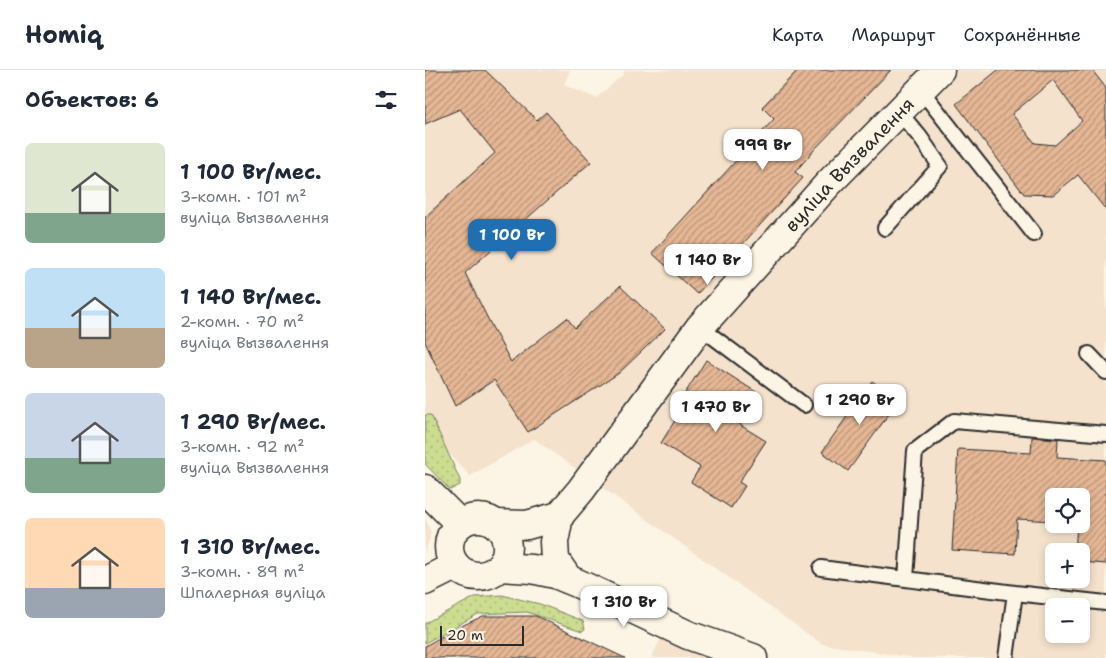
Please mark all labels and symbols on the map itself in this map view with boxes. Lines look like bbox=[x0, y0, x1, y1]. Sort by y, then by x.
street label: вуліца Вызвалення bbox=[779, 92, 920, 237]
pin: 999 Br bbox=[722, 128, 804, 171]
pin: 1 100 Br bbox=[460, 218, 564, 261]
pin: 1 140 Br bbox=[656, 244, 760, 286]
pin: 1 290 Br bbox=[808, 384, 912, 426]
pin: 1 470 Br bbox=[664, 390, 768, 433]
pin: 1 310 Br bbox=[572, 586, 676, 628]
scale bar bbox=[440, 623, 524, 646]

